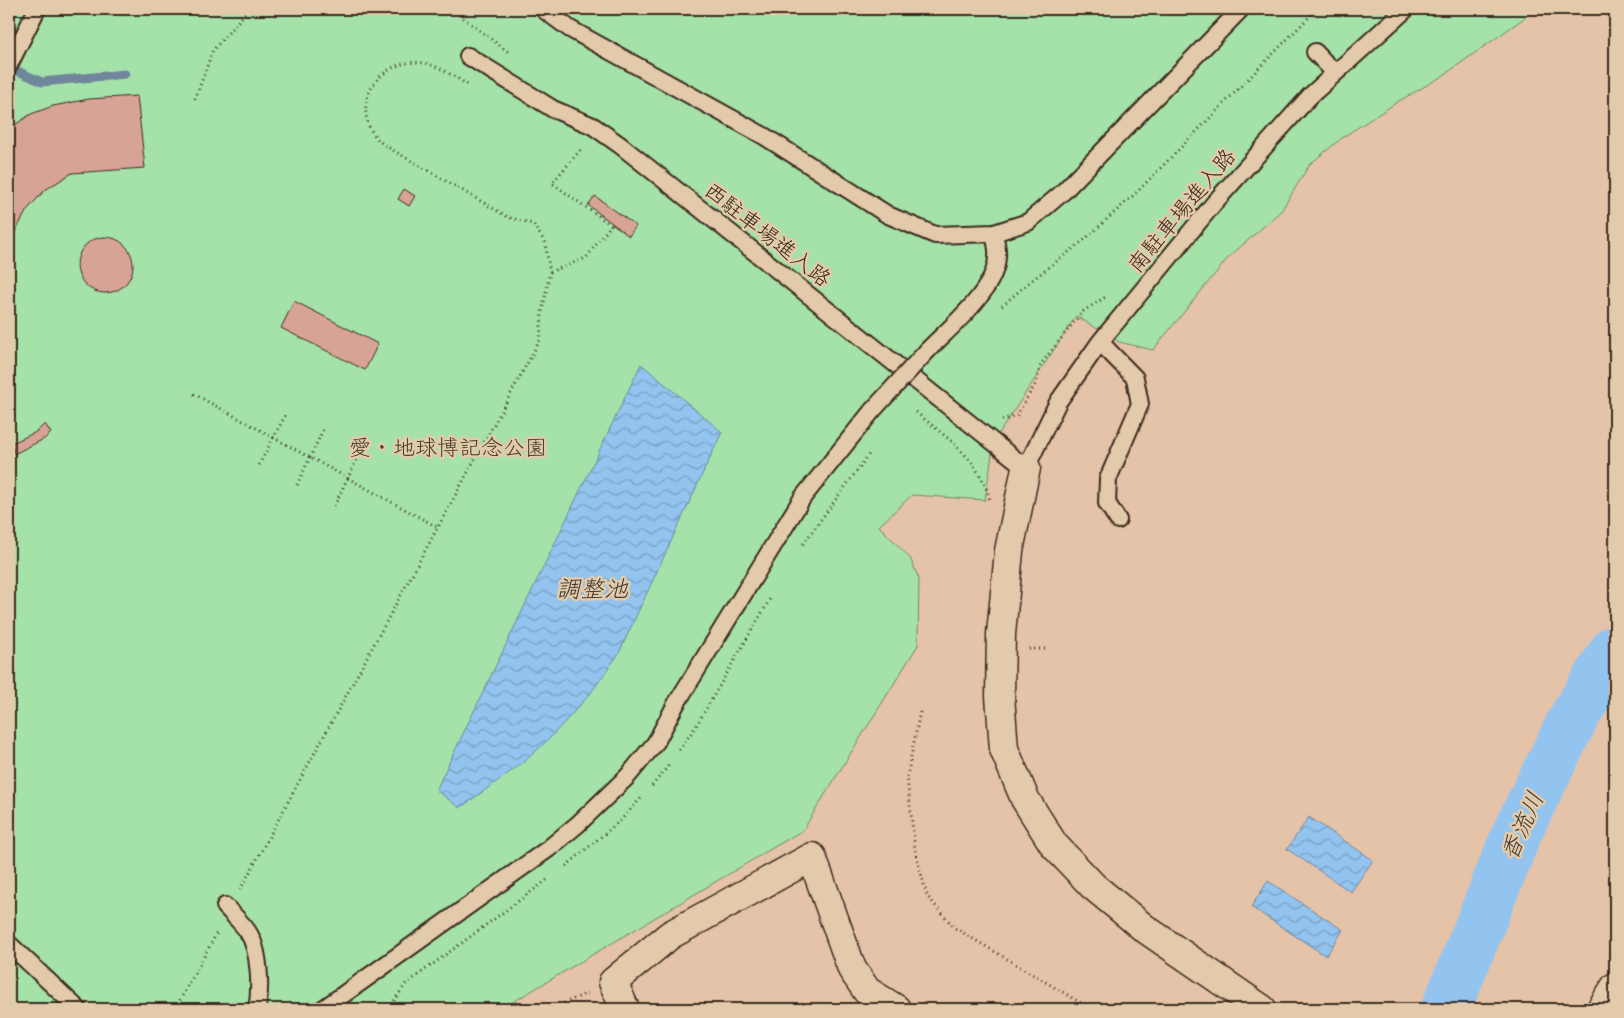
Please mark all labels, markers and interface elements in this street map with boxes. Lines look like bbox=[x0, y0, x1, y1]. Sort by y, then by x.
street label: 南駐車場進入路 bbox=[1122, 143, 1245, 281]
street label: 西駐車場進入路 bbox=[696, 176, 837, 296]
park label: 愛・地球博記念公園 bbox=[349, 434, 547, 466]
water label: 調整池 bbox=[556, 574, 629, 609]
water label: 香流川 bbox=[1494, 787, 1555, 867]

